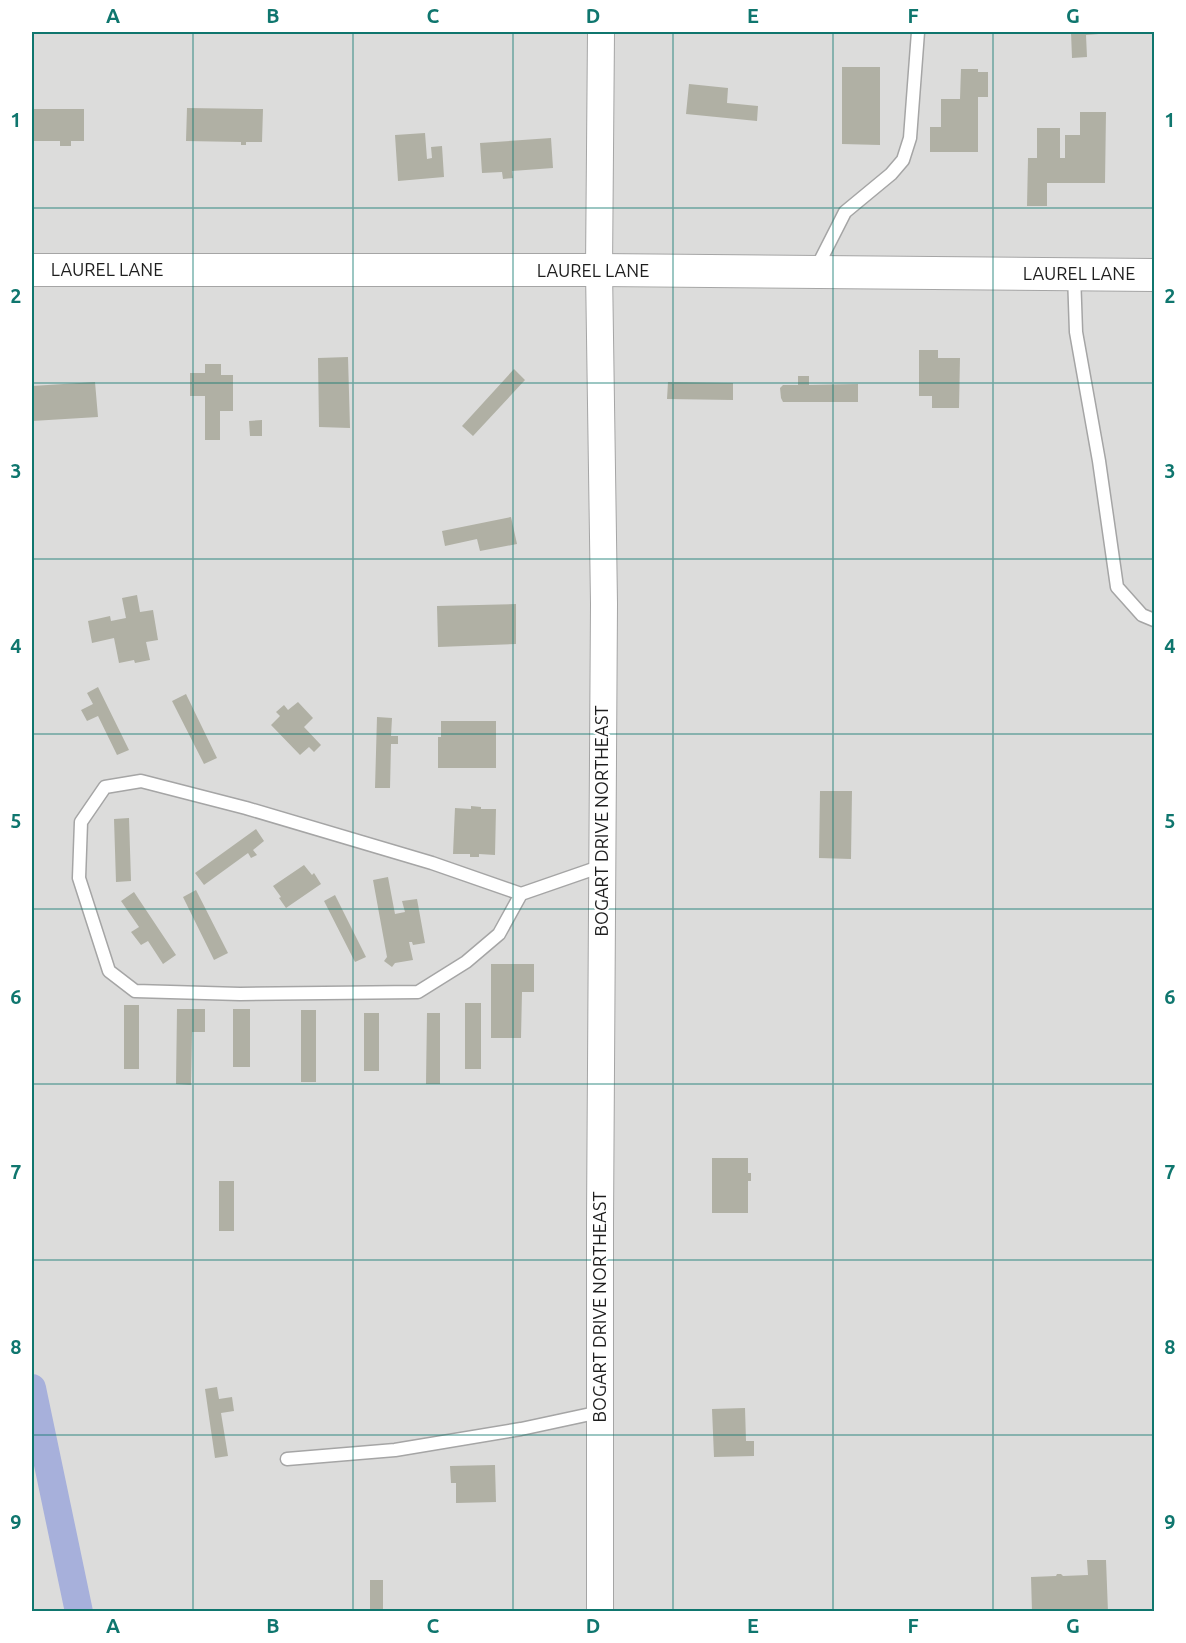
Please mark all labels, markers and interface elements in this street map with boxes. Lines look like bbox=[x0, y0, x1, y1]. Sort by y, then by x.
text: A bbox=[106, 4, 120, 27]
text: B bbox=[266, 4, 280, 27]
text: C bbox=[427, 4, 440, 27]
text: D bbox=[586, 4, 600, 27]
text: E bbox=[747, 4, 759, 27]
text: F bbox=[907, 4, 919, 27]
text: G bbox=[1066, 4, 1080, 27]
text: 1 bbox=[10, 108, 22, 131]
text: 1 bbox=[1164, 108, 1176, 131]
street label: LAUREL LANE bbox=[51, 259, 163, 279]
street label: LAUREL LANE bbox=[537, 260, 649, 280]
street label: LAUREL LANE bbox=[1023, 263, 1135, 283]
text: 2 bbox=[10, 284, 22, 307]
text: 2 bbox=[1164, 284, 1176, 307]
text: 3 bbox=[10, 459, 22, 482]
text: 3 bbox=[1164, 459, 1176, 482]
text: 4 bbox=[10, 634, 22, 657]
text: 4 bbox=[1164, 634, 1176, 657]
street label: BOGART DRIVE NORTHEAST bbox=[591, 706, 611, 936]
text: 5 bbox=[10, 809, 22, 832]
text: 5 bbox=[1164, 809, 1176, 832]
text: 6 bbox=[10, 985, 22, 1008]
text: 6 bbox=[1164, 985, 1176, 1008]
text: 7 bbox=[10, 1160, 22, 1183]
text: 7 bbox=[1164, 1160, 1176, 1183]
street label: BOGART DRIVE NORTHEAST bbox=[589, 1192, 609, 1422]
text: 8 bbox=[10, 1335, 22, 1358]
text: 8 bbox=[1164, 1335, 1176, 1358]
text: 9 bbox=[10, 1510, 22, 1533]
text: 9 bbox=[1164, 1510, 1176, 1533]
text: A bbox=[106, 1614, 120, 1637]
text: B bbox=[266, 1614, 280, 1637]
text: C bbox=[427, 1614, 440, 1637]
text: D bbox=[586, 1614, 600, 1637]
text: E bbox=[747, 1614, 759, 1637]
text: F bbox=[907, 1614, 919, 1637]
text: G bbox=[1066, 1614, 1080, 1637]

